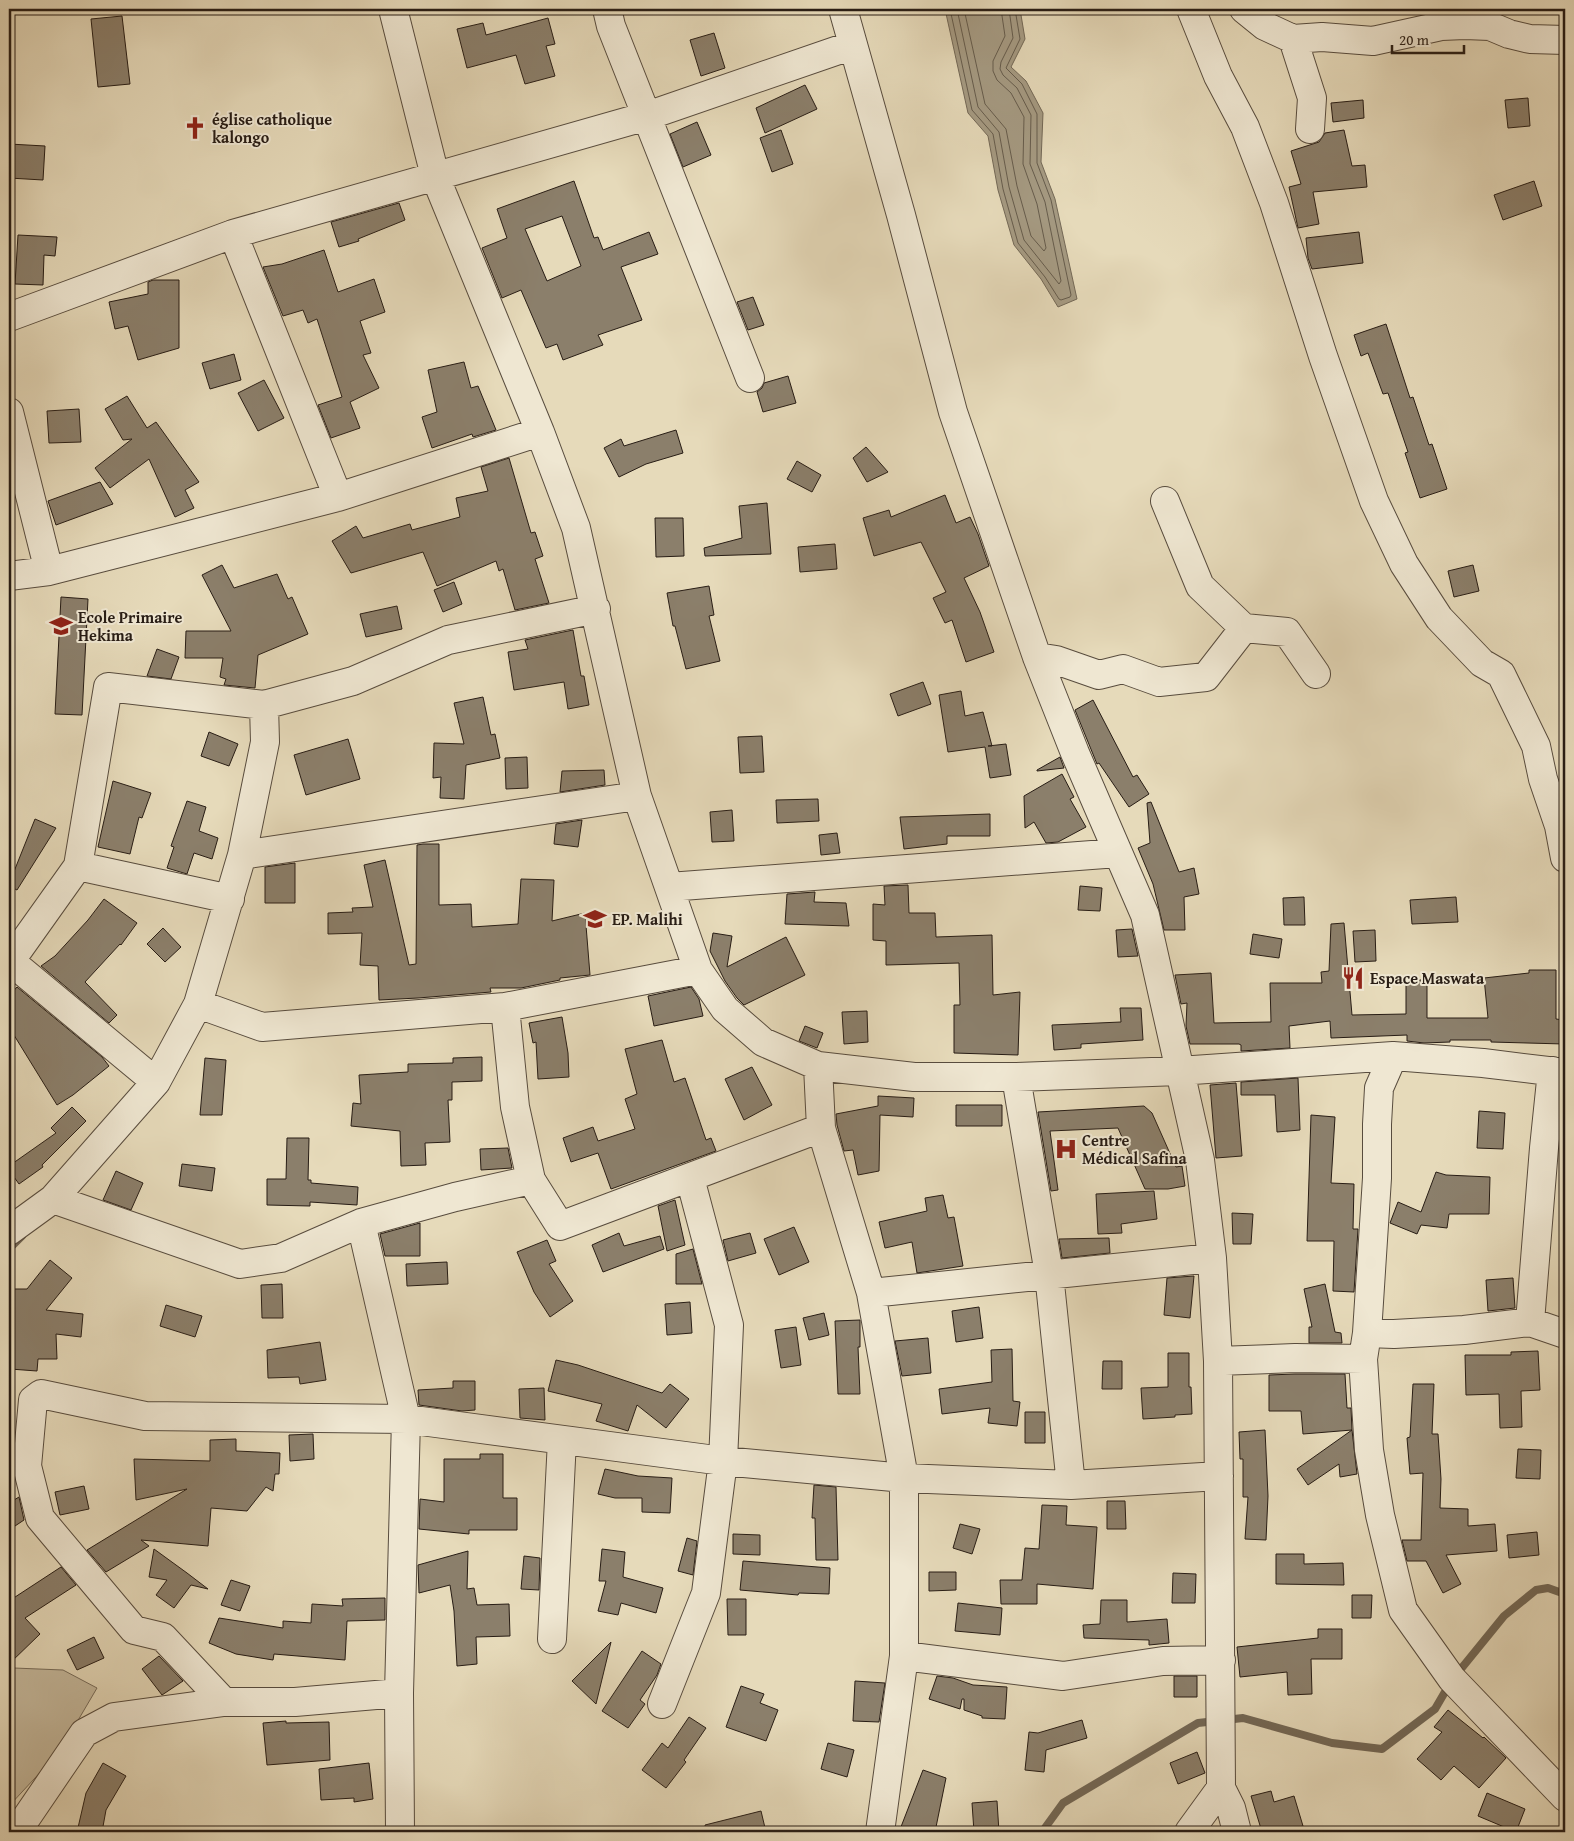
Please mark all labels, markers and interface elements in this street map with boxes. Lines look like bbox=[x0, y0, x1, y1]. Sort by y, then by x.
scale bar bbox=[1392, 22, 1464, 54]
text: 20 m bbox=[1399, 29, 1430, 50]
place label: église catholique kalongo bbox=[212, 107, 332, 149]
church icon: église catholique kalongo bbox=[182, 115, 208, 141]
place label: Ecole Primaire Hekima bbox=[78, 605, 182, 647]
school or university icon: Ecole Primaire Hekima bbox=[48, 613, 74, 639]
school or university icon: EP. Malihi bbox=[582, 906, 608, 932]
place label: EP. Malihi bbox=[612, 907, 683, 931]
restaurant icon: Espace Maswata bbox=[1340, 965, 1366, 991]
place label: Espace Maswata bbox=[1370, 966, 1485, 990]
place label: Centre Médical Safina bbox=[1082, 1128, 1187, 1170]
hospital icon: Centre Médical Safina bbox=[1053, 1136, 1079, 1162]

